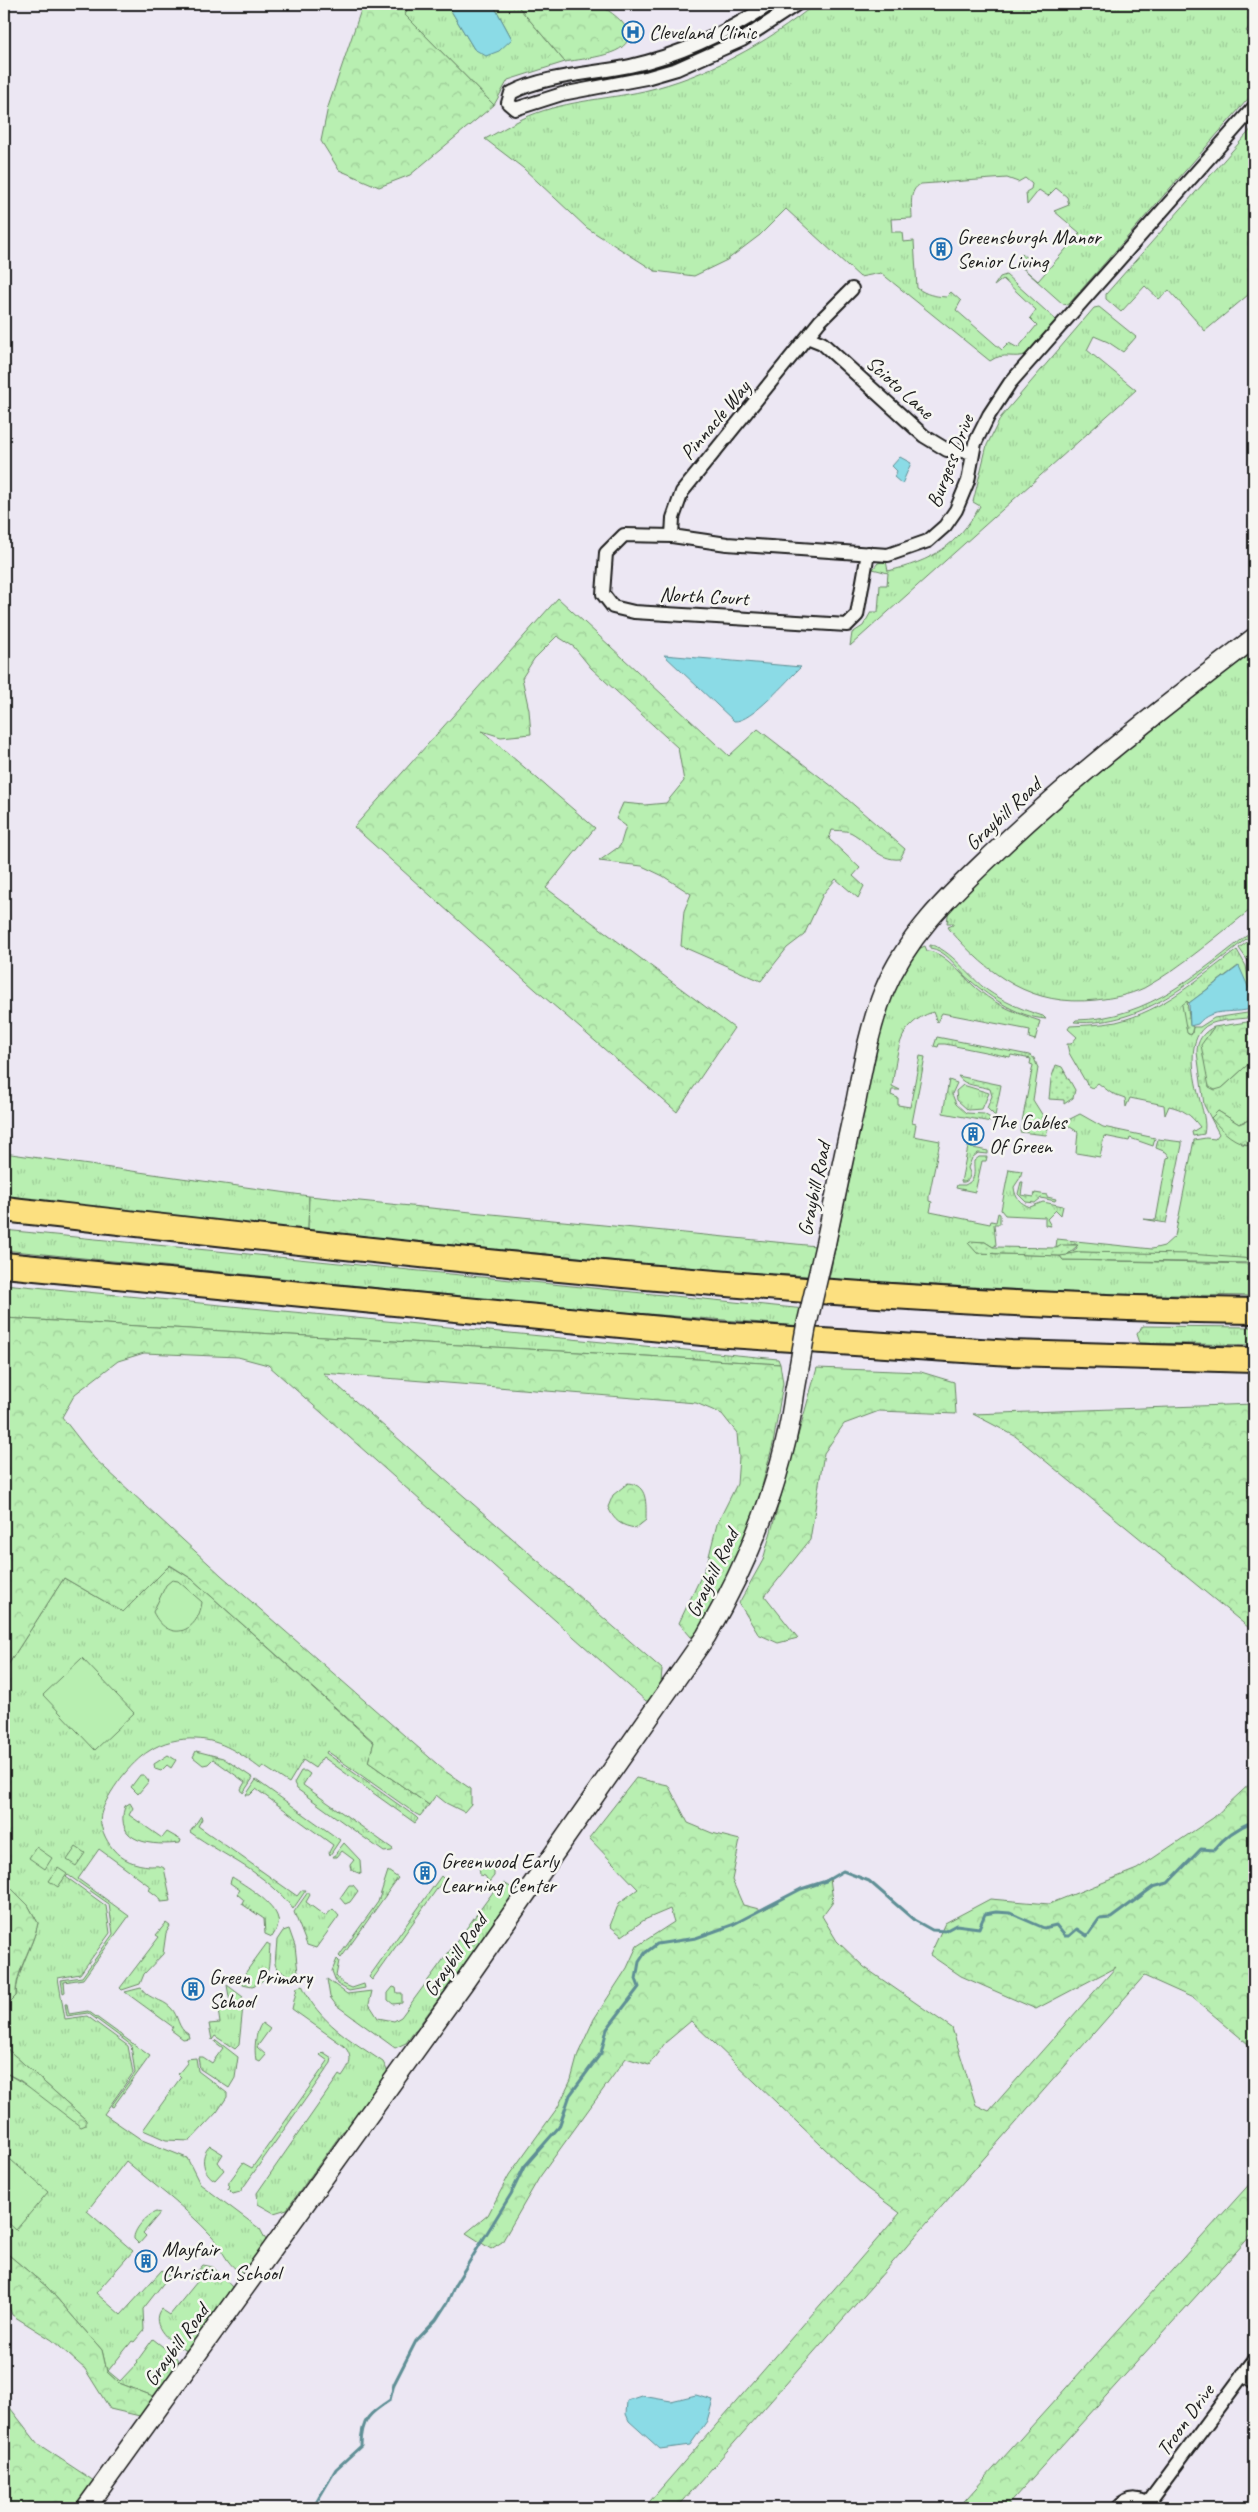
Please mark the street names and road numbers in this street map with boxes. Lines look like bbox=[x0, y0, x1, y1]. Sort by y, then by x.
street label: Scioto Lane bbox=[861, 350, 940, 425]
street label: Pinnacle Way bbox=[674, 373, 757, 465]
street label: Burgess Drive bbox=[920, 409, 980, 511]
street label: North Court bbox=[659, 581, 751, 611]
street label: Graybill Road bbox=[959, 770, 1049, 856]
street label: Graybill Road bbox=[791, 1137, 837, 1238]
street label: Graybill Road bbox=[679, 1522, 746, 1621]
street label: Graybill Road bbox=[417, 1906, 495, 2001]
street label: Graybill Road bbox=[138, 2297, 216, 2391]
street label: Troon Drive bbox=[1150, 2377, 1221, 2461]

